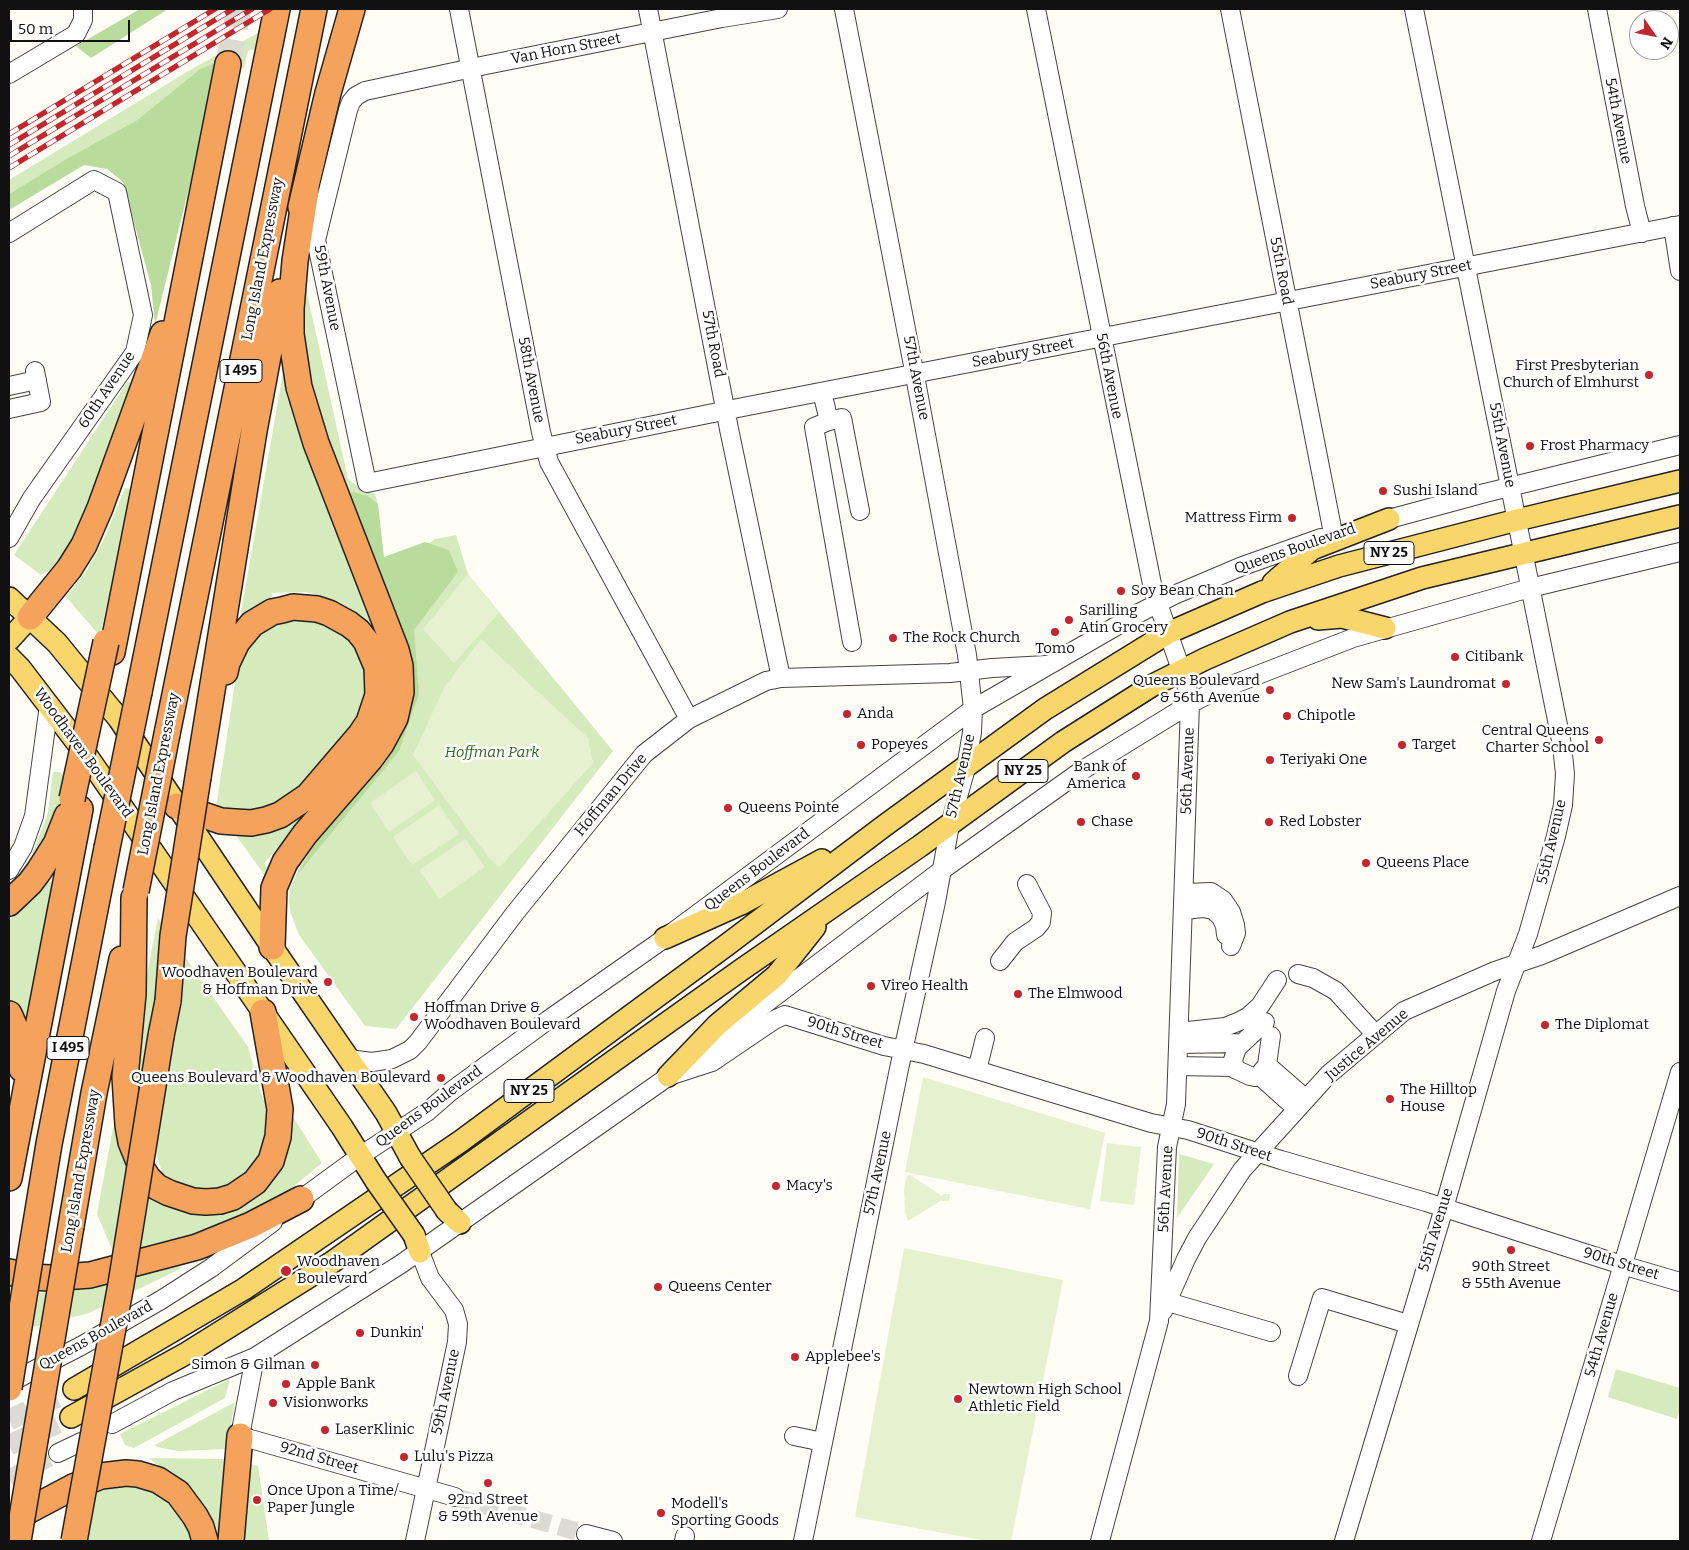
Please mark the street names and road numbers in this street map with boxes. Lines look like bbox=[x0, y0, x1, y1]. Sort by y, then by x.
street label: Van Horn Street bbox=[510, 30, 622, 68]
street label: 54th Avenue bbox=[1601, 77, 1635, 165]
street label: Long Island Expressway bbox=[238, 176, 288, 342]
street label: 55th Road bbox=[1266, 235, 1296, 307]
street label: 59th Avenue bbox=[310, 244, 344, 332]
street label: Seabury Street bbox=[1369, 256, 1473, 294]
street label: 57th Road bbox=[698, 309, 728, 379]
street label: 56th Avenue bbox=[1092, 332, 1126, 420]
street label: 57th Avenue bbox=[899, 334, 933, 422]
street label: Seabury Street bbox=[971, 334, 1075, 372]
street label: 58th Avenue bbox=[514, 335, 548, 425]
street label: 60th Avenue bbox=[75, 348, 139, 432]
road number: I 495 bbox=[220, 360, 262, 382]
street label: 55th Avenue bbox=[1485, 401, 1519, 489]
street label: Seabury Street bbox=[574, 411, 678, 449]
street label: Queens Boulevard bbox=[1232, 520, 1358, 578]
road number: NY 25 bbox=[1364, 542, 1414, 564]
street label: Woodhaven Boulevard bbox=[30, 684, 136, 822]
street label: Long Island Expressway bbox=[134, 691, 184, 857]
street label: 56th Avenue bbox=[1177, 727, 1199, 815]
street label: 57th Avenue bbox=[943, 732, 979, 820]
street label: Hoffman Drive bbox=[571, 750, 651, 840]
road number: NY 25 bbox=[998, 759, 1048, 782]
street label: 55th Avenue bbox=[1534, 798, 1570, 886]
street label: Queens Boulevard bbox=[701, 825, 813, 915]
street label: Justice Avenue bbox=[1322, 1005, 1412, 1085]
street label: 90th Street bbox=[805, 1013, 885, 1053]
road number: I 495 bbox=[47, 1036, 89, 1060]
street label: Queens Boulevard bbox=[372, 1062, 486, 1152]
road number: NY 25 bbox=[504, 1080, 554, 1102]
street label: Long Island Expressway bbox=[58, 1088, 104, 1254]
street label: 90th Street bbox=[1194, 1124, 1274, 1166]
street label: 57th Avenue bbox=[860, 1129, 896, 1217]
street label: 56th Avenue bbox=[1155, 1145, 1177, 1233]
street label: 55th Avenue bbox=[1415, 1186, 1457, 1274]
street label: 90th Street bbox=[1581, 1244, 1661, 1284]
street label: 54th Avenue bbox=[1581, 1291, 1623, 1379]
street label: Queens Boulevard bbox=[36, 1297, 156, 1375]
street label: 59th Avenue bbox=[428, 1348, 464, 1436]
street label: 92nd Street bbox=[278, 1438, 360, 1478]

